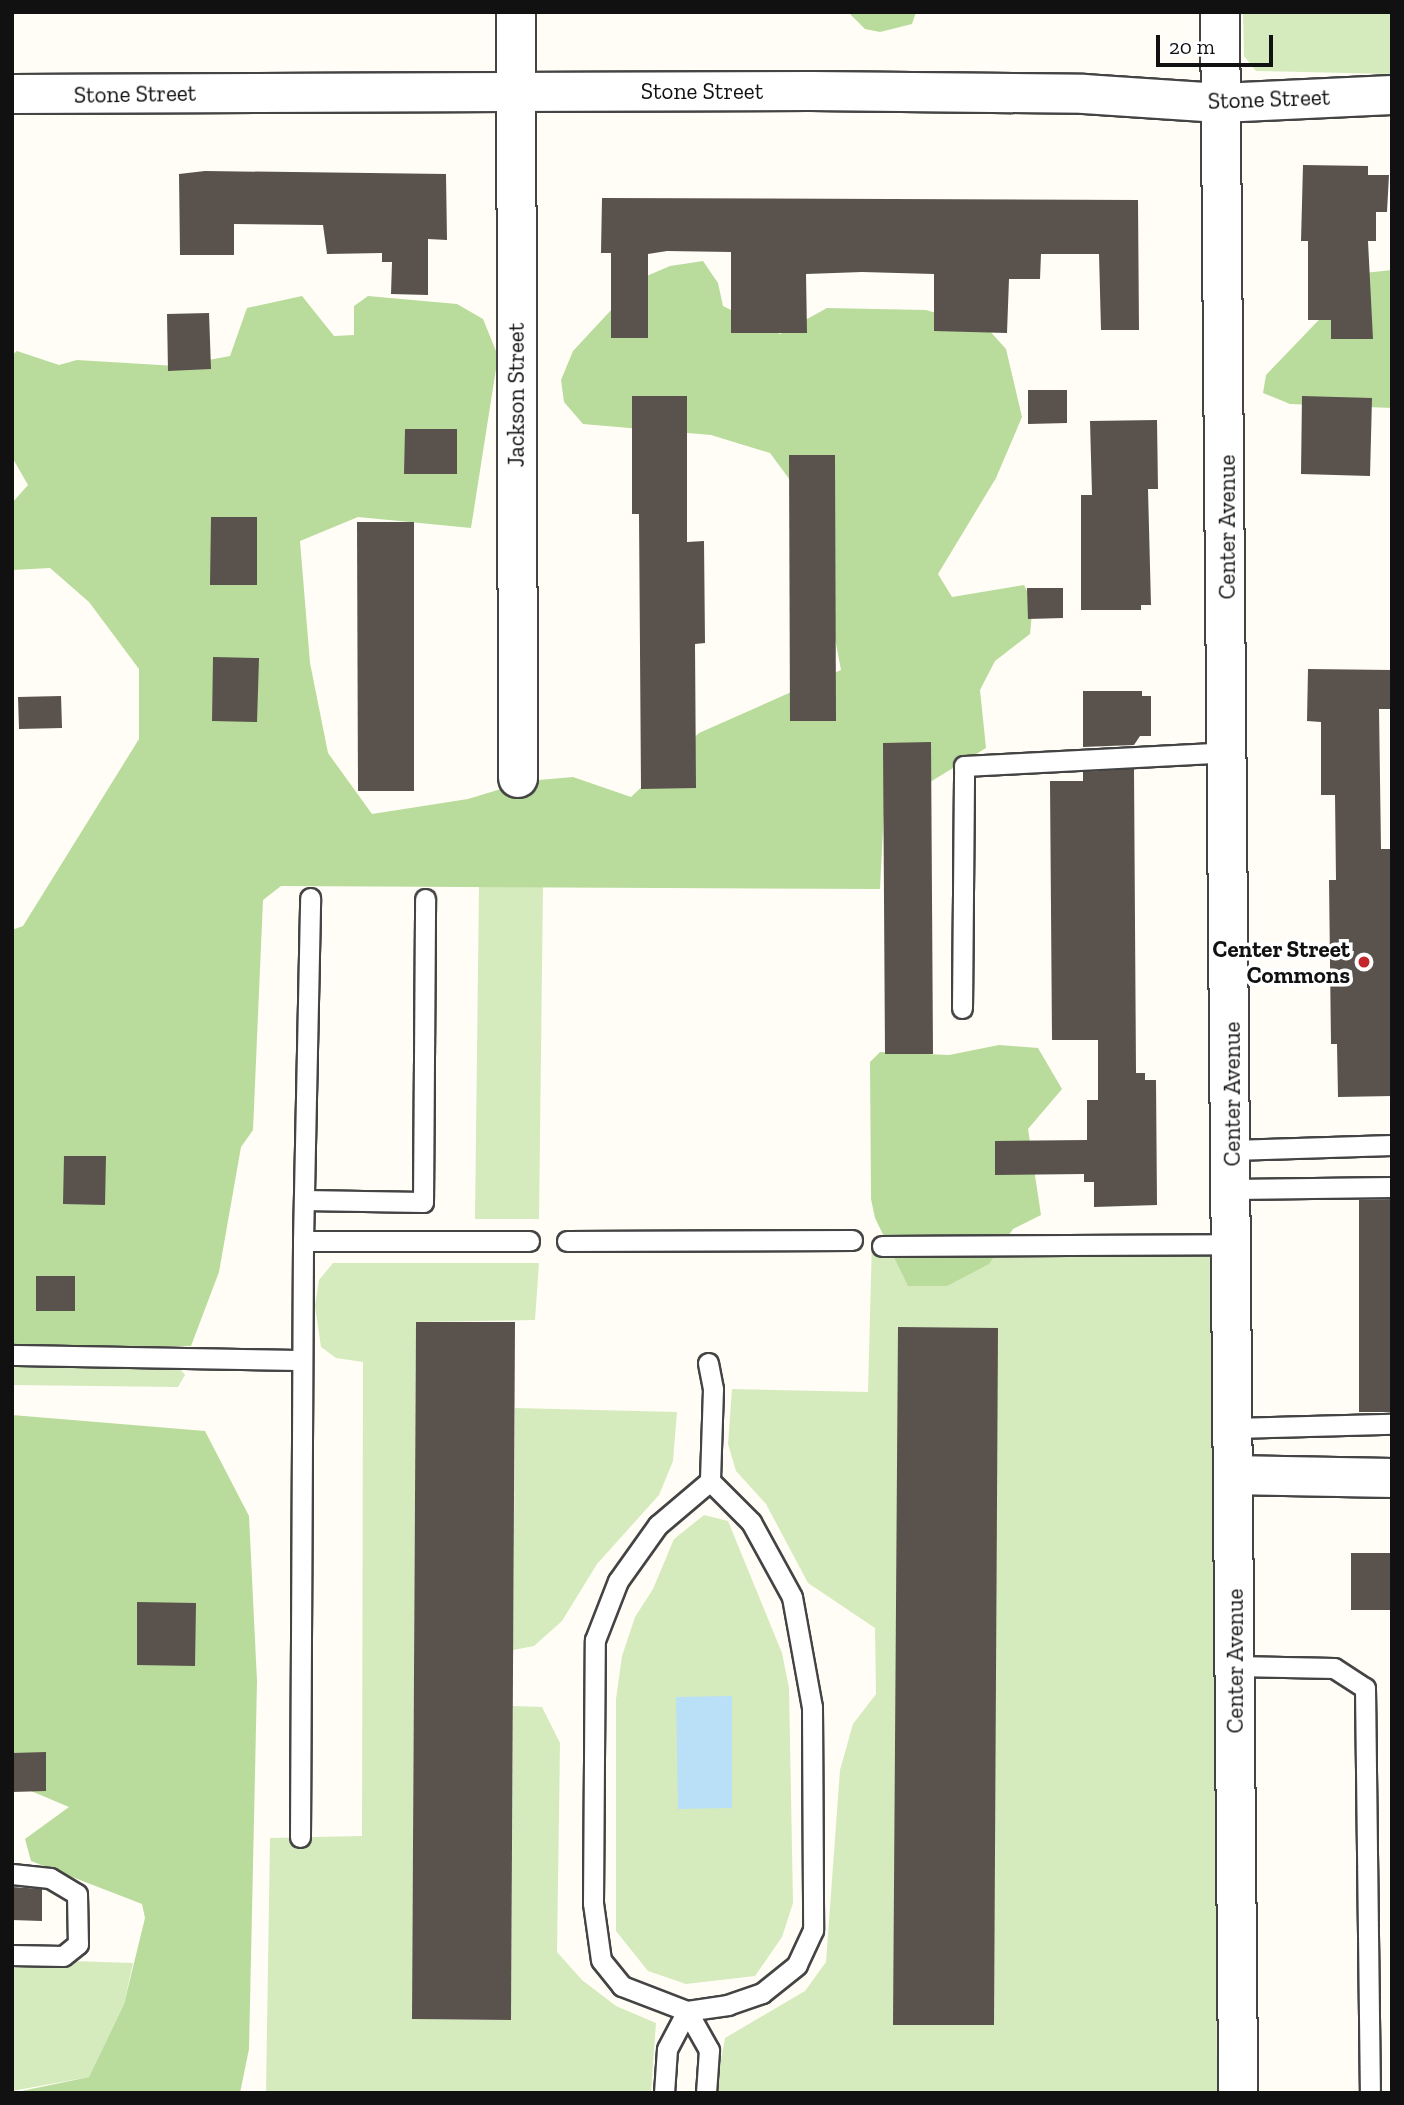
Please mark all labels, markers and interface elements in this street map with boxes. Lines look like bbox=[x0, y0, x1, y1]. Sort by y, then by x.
scale bar bbox=[1159, 21, 1276, 65]
text: 20 m bbox=[1169, 34, 1215, 59]
street label: Stone Street bbox=[641, 77, 763, 105]
street label: Stone Street bbox=[74, 79, 196, 109]
street label: Stone Street bbox=[1207, 83, 1331, 115]
street label: Jackson Street bbox=[502, 323, 530, 467]
street label: Center Avenue bbox=[1213, 454, 1241, 600]
place label: Center Street Commons bbox=[1212, 935, 1350, 989]
marker: Center Street Commons bbox=[1356, 954, 1372, 970]
street label: Center Avenue bbox=[1218, 1021, 1246, 1167]
street label: Center Avenue bbox=[1221, 1588, 1249, 1734]

